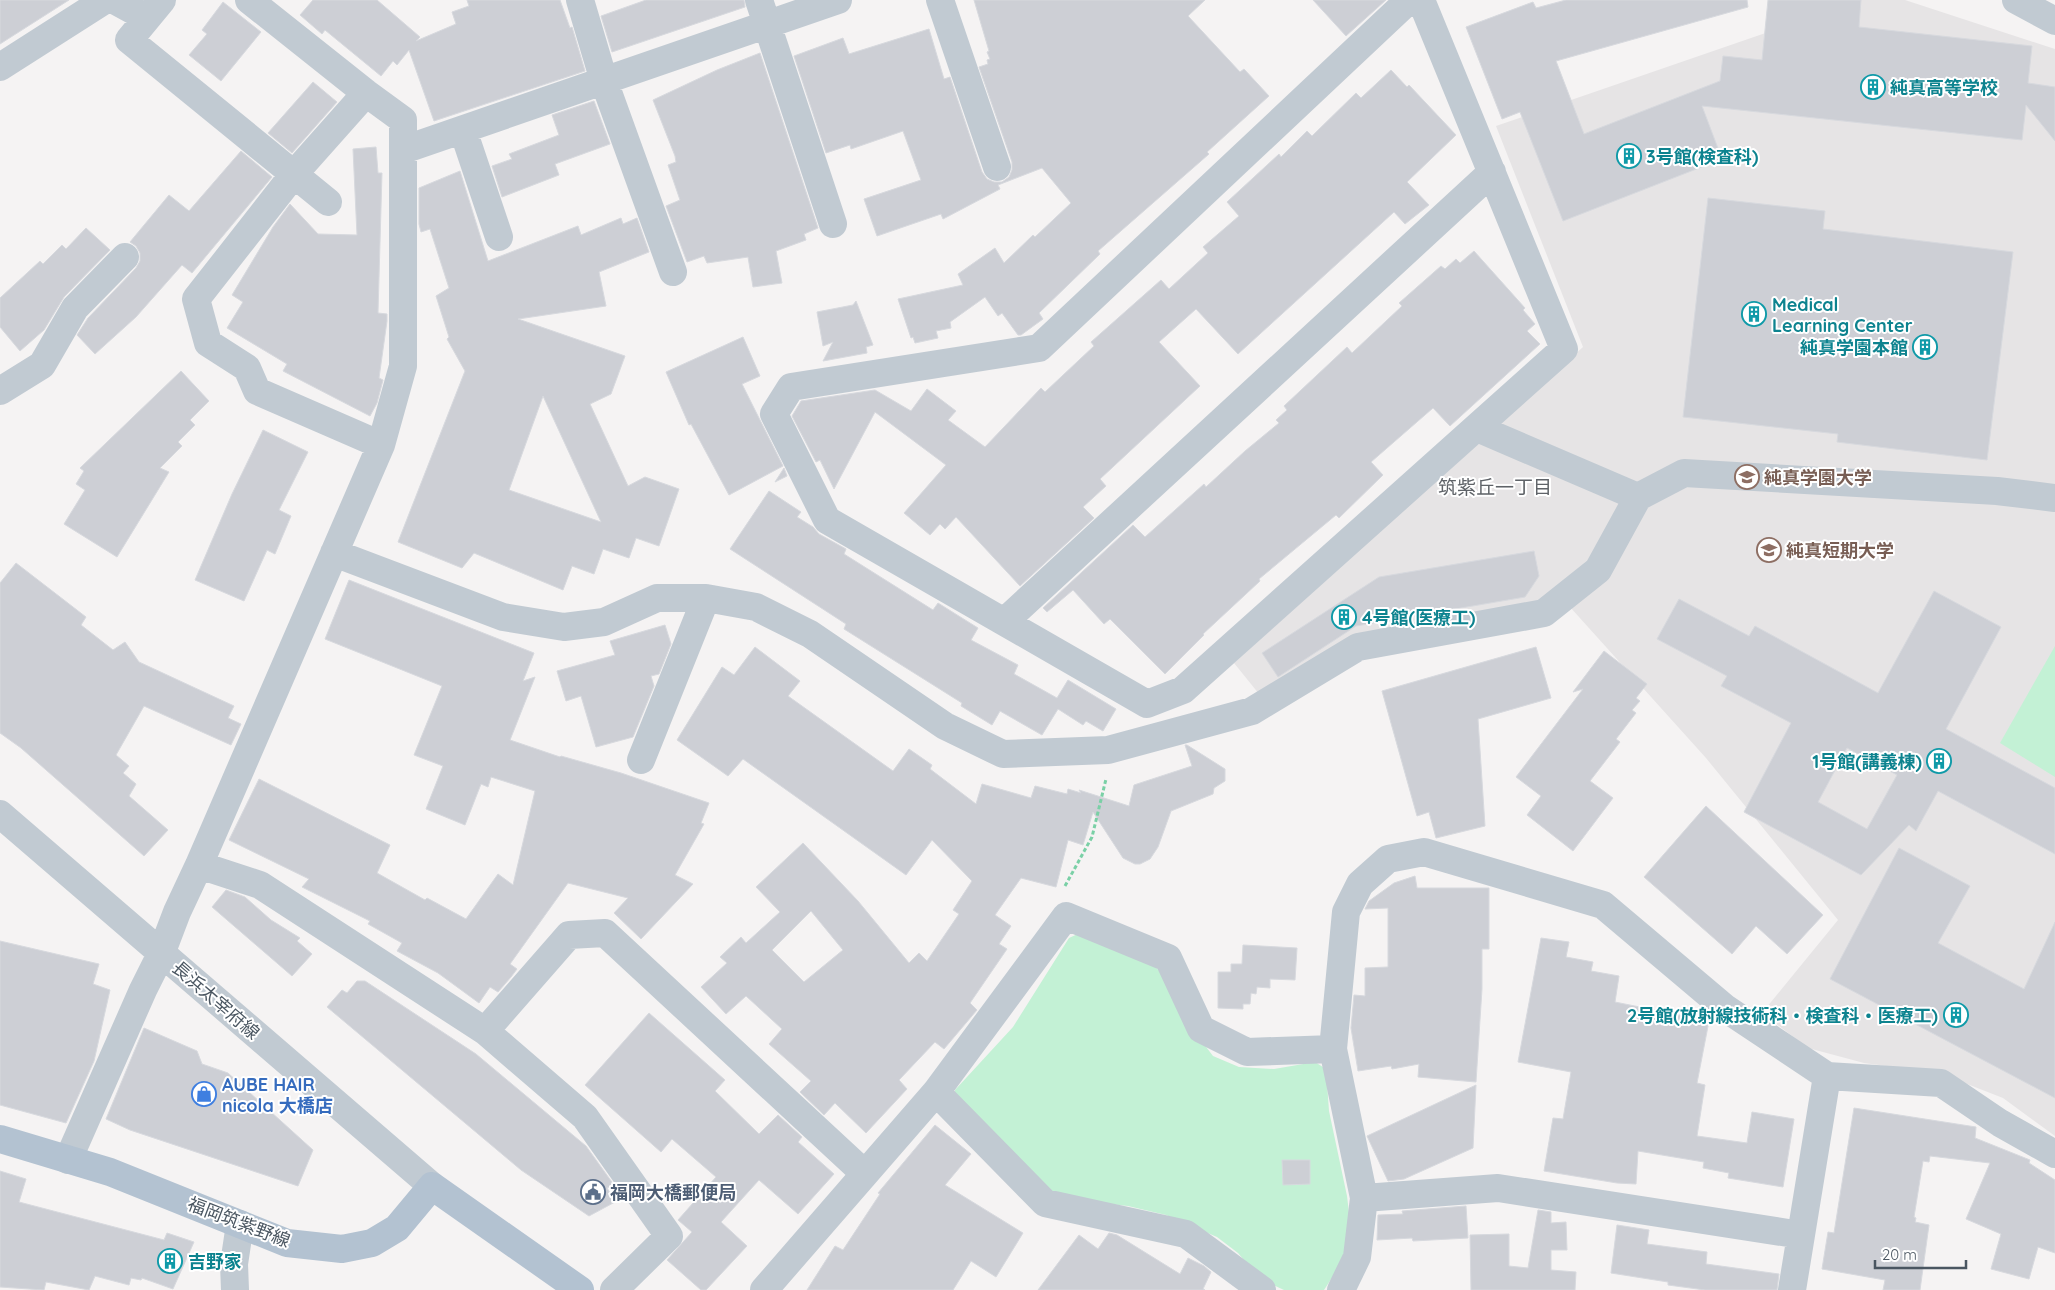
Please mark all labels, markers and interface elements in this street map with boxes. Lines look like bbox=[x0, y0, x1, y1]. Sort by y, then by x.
building icon: 純真高等学校 bbox=[1860, 74, 1886, 100]
place label: 純真高等学校 bbox=[1890, 76, 1998, 99]
building icon: 3号館(検査科) bbox=[1616, 143, 1642, 169]
place label: 3号館(検査科) bbox=[1646, 145, 1759, 168]
place label: Medical Learning Center bbox=[1772, 293, 1913, 337]
building icon: Medical Learning Center bbox=[1741, 301, 1767, 327]
building icon: 純真学園本館 bbox=[1912, 334, 1938, 360]
place label: 純真学園本館 bbox=[1800, 336, 1908, 359]
school or university icon: 純真学園大学 bbox=[1734, 464, 1760, 490]
place label: 純真学園大学 bbox=[1764, 466, 1872, 489]
district label: 筑紫丘一丁目 bbox=[1438, 475, 1552, 499]
school or university icon: 純真短期大学 bbox=[1756, 537, 1782, 563]
place label: 純真短期大学 bbox=[1786, 539, 1894, 562]
building icon: 4号館(医療工) bbox=[1331, 604, 1357, 630]
place label: 4号館(医療工) bbox=[1362, 606, 1475, 629]
building icon: 1号館(講義棟) bbox=[1926, 748, 1952, 774]
place label: 1号館(講義棟) bbox=[1812, 750, 1922, 773]
street label: 長浜太宰府線 bbox=[168, 956, 264, 1044]
building icon: 2号館(放射線技術科・検査科・医療工) bbox=[1943, 1002, 1969, 1028]
place label: 2号館(放射線技術科・検査科・医療工) bbox=[1627, 1004, 1938, 1027]
place label: AUBE HAIR nicola 大橋店 bbox=[222, 1073, 333, 1117]
shop icon: AUBE HAIR nicola 大橋店 bbox=[191, 1081, 217, 1107]
public building icon: 福岡大橋郵便局 bbox=[580, 1179, 606, 1205]
place label: 福岡大橋郵便局 bbox=[610, 1181, 736, 1204]
street label: 福岡筑紫野線 bbox=[184, 1192, 294, 1252]
scale bar bbox=[1875, 1238, 1966, 1270]
text: 20 m bbox=[1882, 1245, 1917, 1264]
building icon: 吉野家 bbox=[157, 1248, 183, 1274]
place label: 吉野家 bbox=[188, 1250, 242, 1273]

